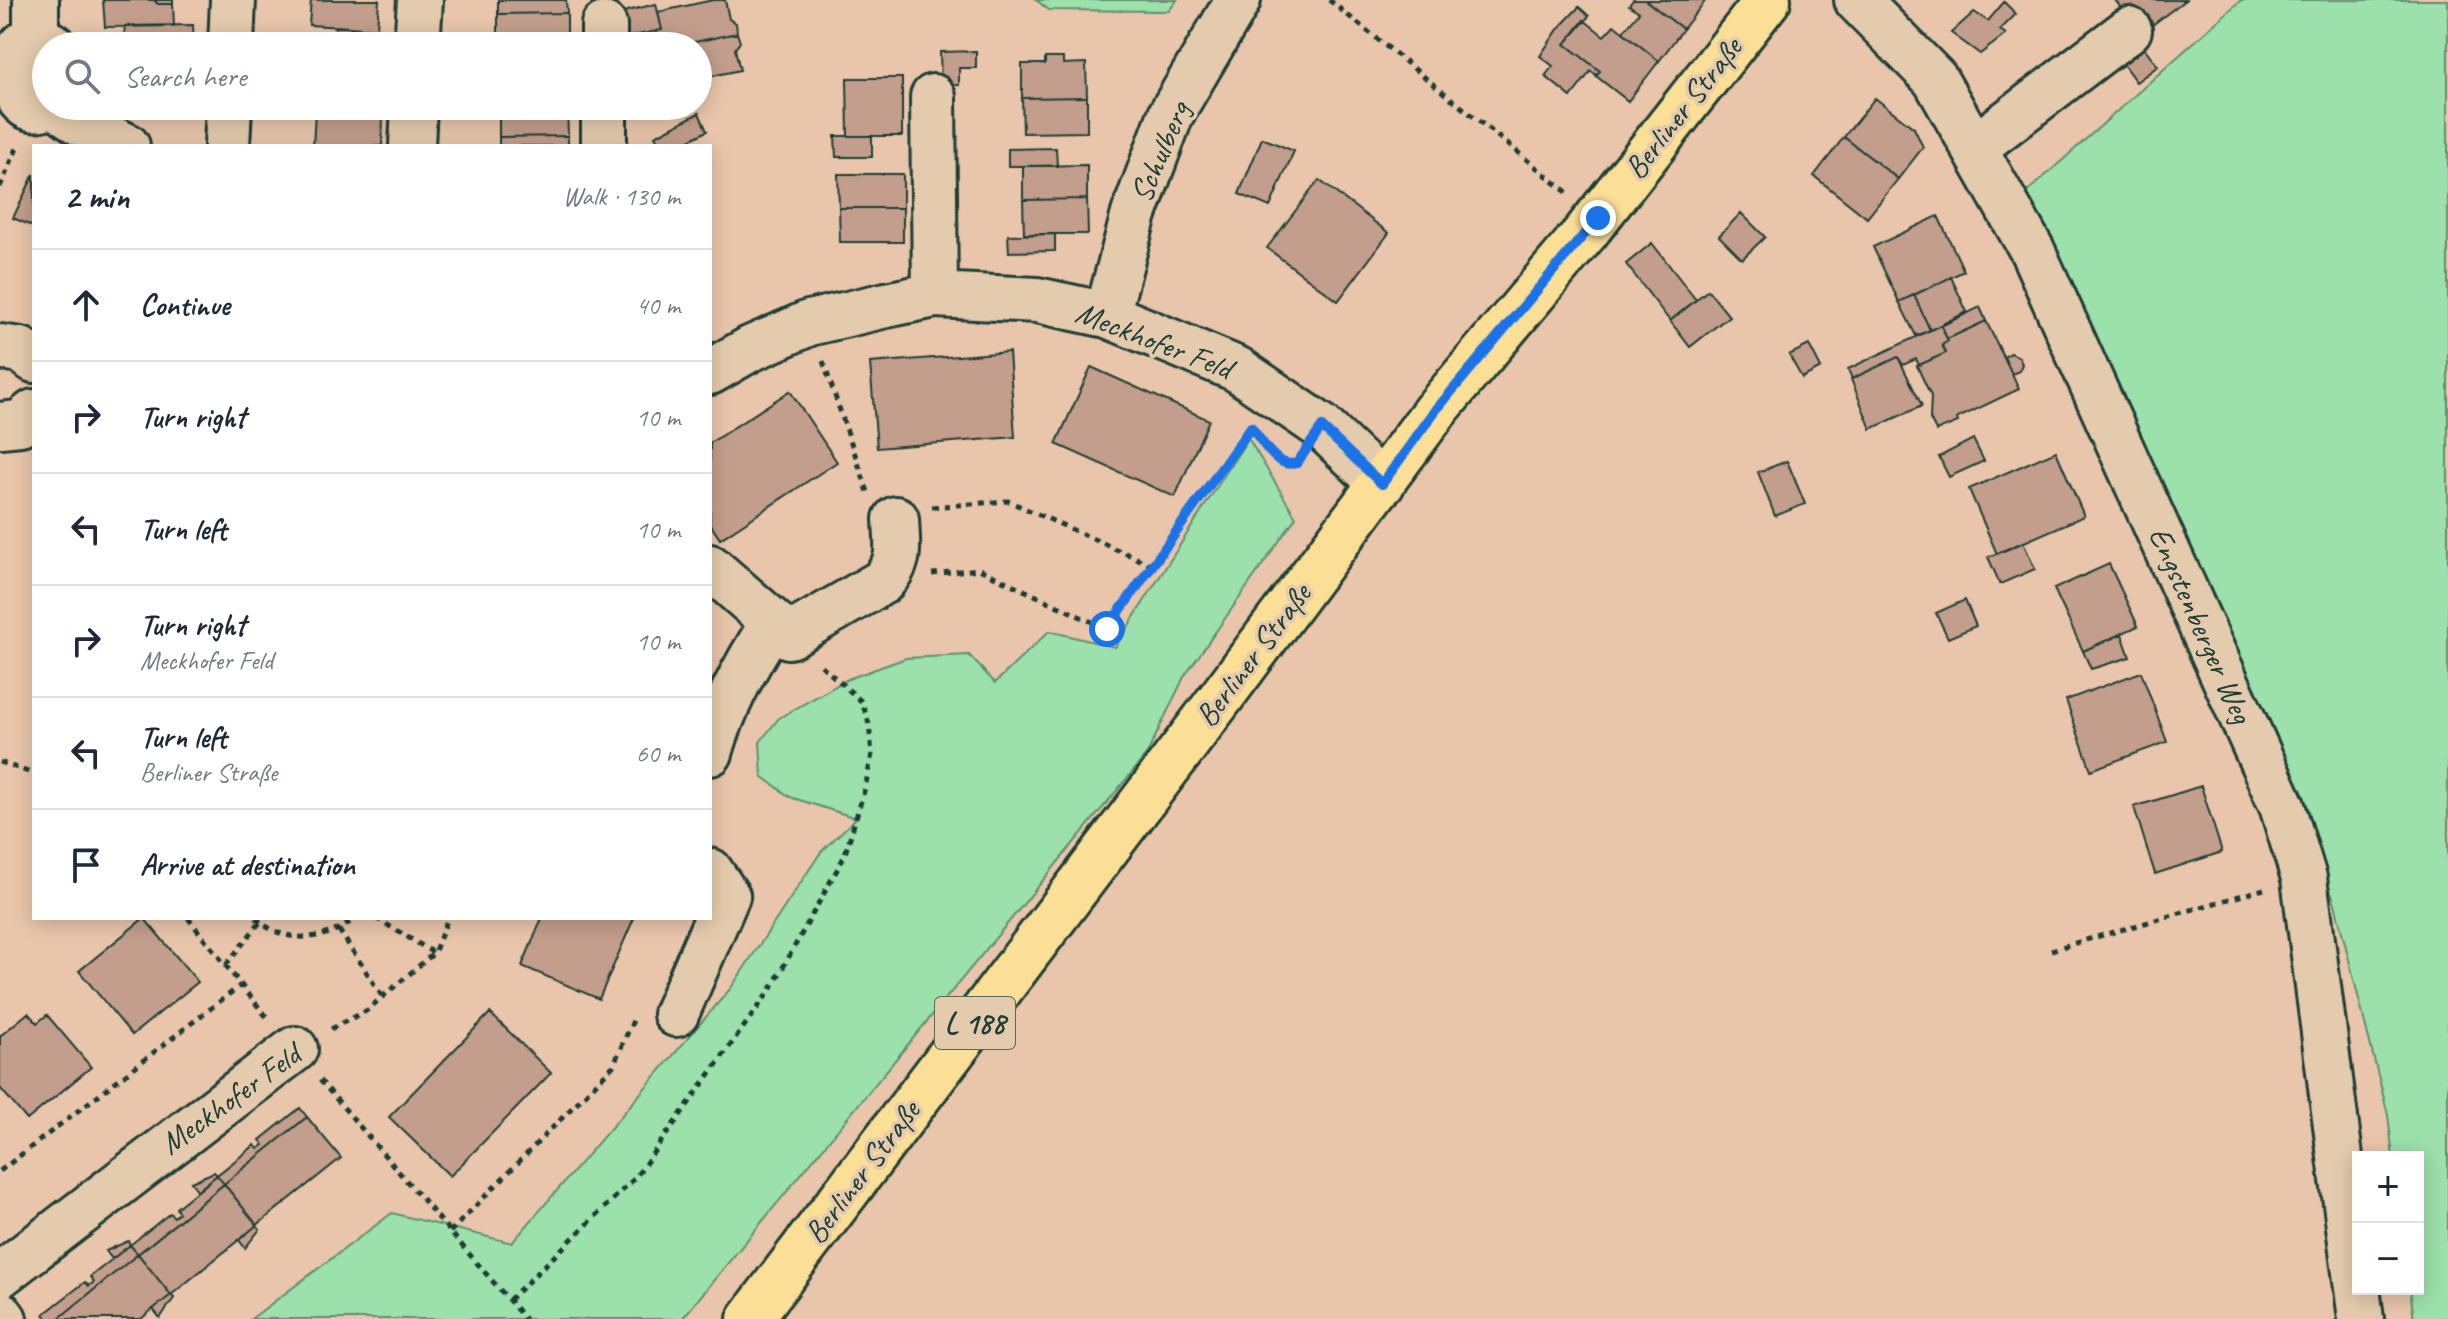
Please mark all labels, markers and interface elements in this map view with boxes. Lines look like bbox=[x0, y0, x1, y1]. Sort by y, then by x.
street label: Berliner Straße bbox=[1615, 27, 1753, 187]
search box bbox=[32, 32, 712, 120]
icon: search bbox=[60, 54, 104, 98]
text: Search here bbox=[124, 57, 246, 95]
street label: Schulberg bbox=[1121, 94, 1200, 208]
text: 2 min bbox=[64, 175, 129, 218]
text: Walk · 130 m bbox=[563, 180, 680, 213]
route end bbox=[1580, 200, 1616, 236]
icon: ahead bbox=[64, 283, 108, 327]
text: Continue bbox=[140, 286, 230, 324]
text: 40 m bbox=[636, 289, 680, 322]
street label: Meckhofer Feld bbox=[1070, 292, 1242, 390]
icon: right bbox=[64, 395, 108, 439]
text: Turn right bbox=[140, 398, 245, 436]
text: 10 m bbox=[636, 401, 680, 434]
icon: left bbox=[64, 507, 108, 551]
text: Turn left bbox=[140, 510, 227, 548]
text: 10 m bbox=[636, 513, 680, 546]
street label: Engstenberger Weg bbox=[2139, 520, 2263, 731]
street label: Berliner Straße bbox=[1186, 573, 1322, 735]
text: Turn right bbox=[140, 606, 245, 644]
route start bbox=[1089, 611, 1125, 647]
icon: right bbox=[64, 619, 108, 663]
text: 10 m bbox=[636, 625, 680, 658]
text: Meckhofer Feld bbox=[140, 644, 273, 677]
text: Turn left bbox=[140, 718, 227, 756]
icon: left bbox=[64, 731, 108, 775]
text: 60 m bbox=[636, 737, 680, 770]
text: Berliner Straße bbox=[140, 756, 277, 789]
icon: arrive bbox=[64, 843, 108, 887]
text: Arrive at destination bbox=[140, 846, 355, 884]
road number: L 188 bbox=[935, 997, 1015, 1049]
street label: Meckhofer Feld bbox=[152, 1032, 312, 1164]
street label: Berliner Straße bbox=[795, 1090, 931, 1252]
map controls bbox=[2352, 1151, 2424, 1295]
button: + bbox=[2352, 1151, 2424, 1223]
button: − bbox=[2352, 1223, 2424, 1295]

